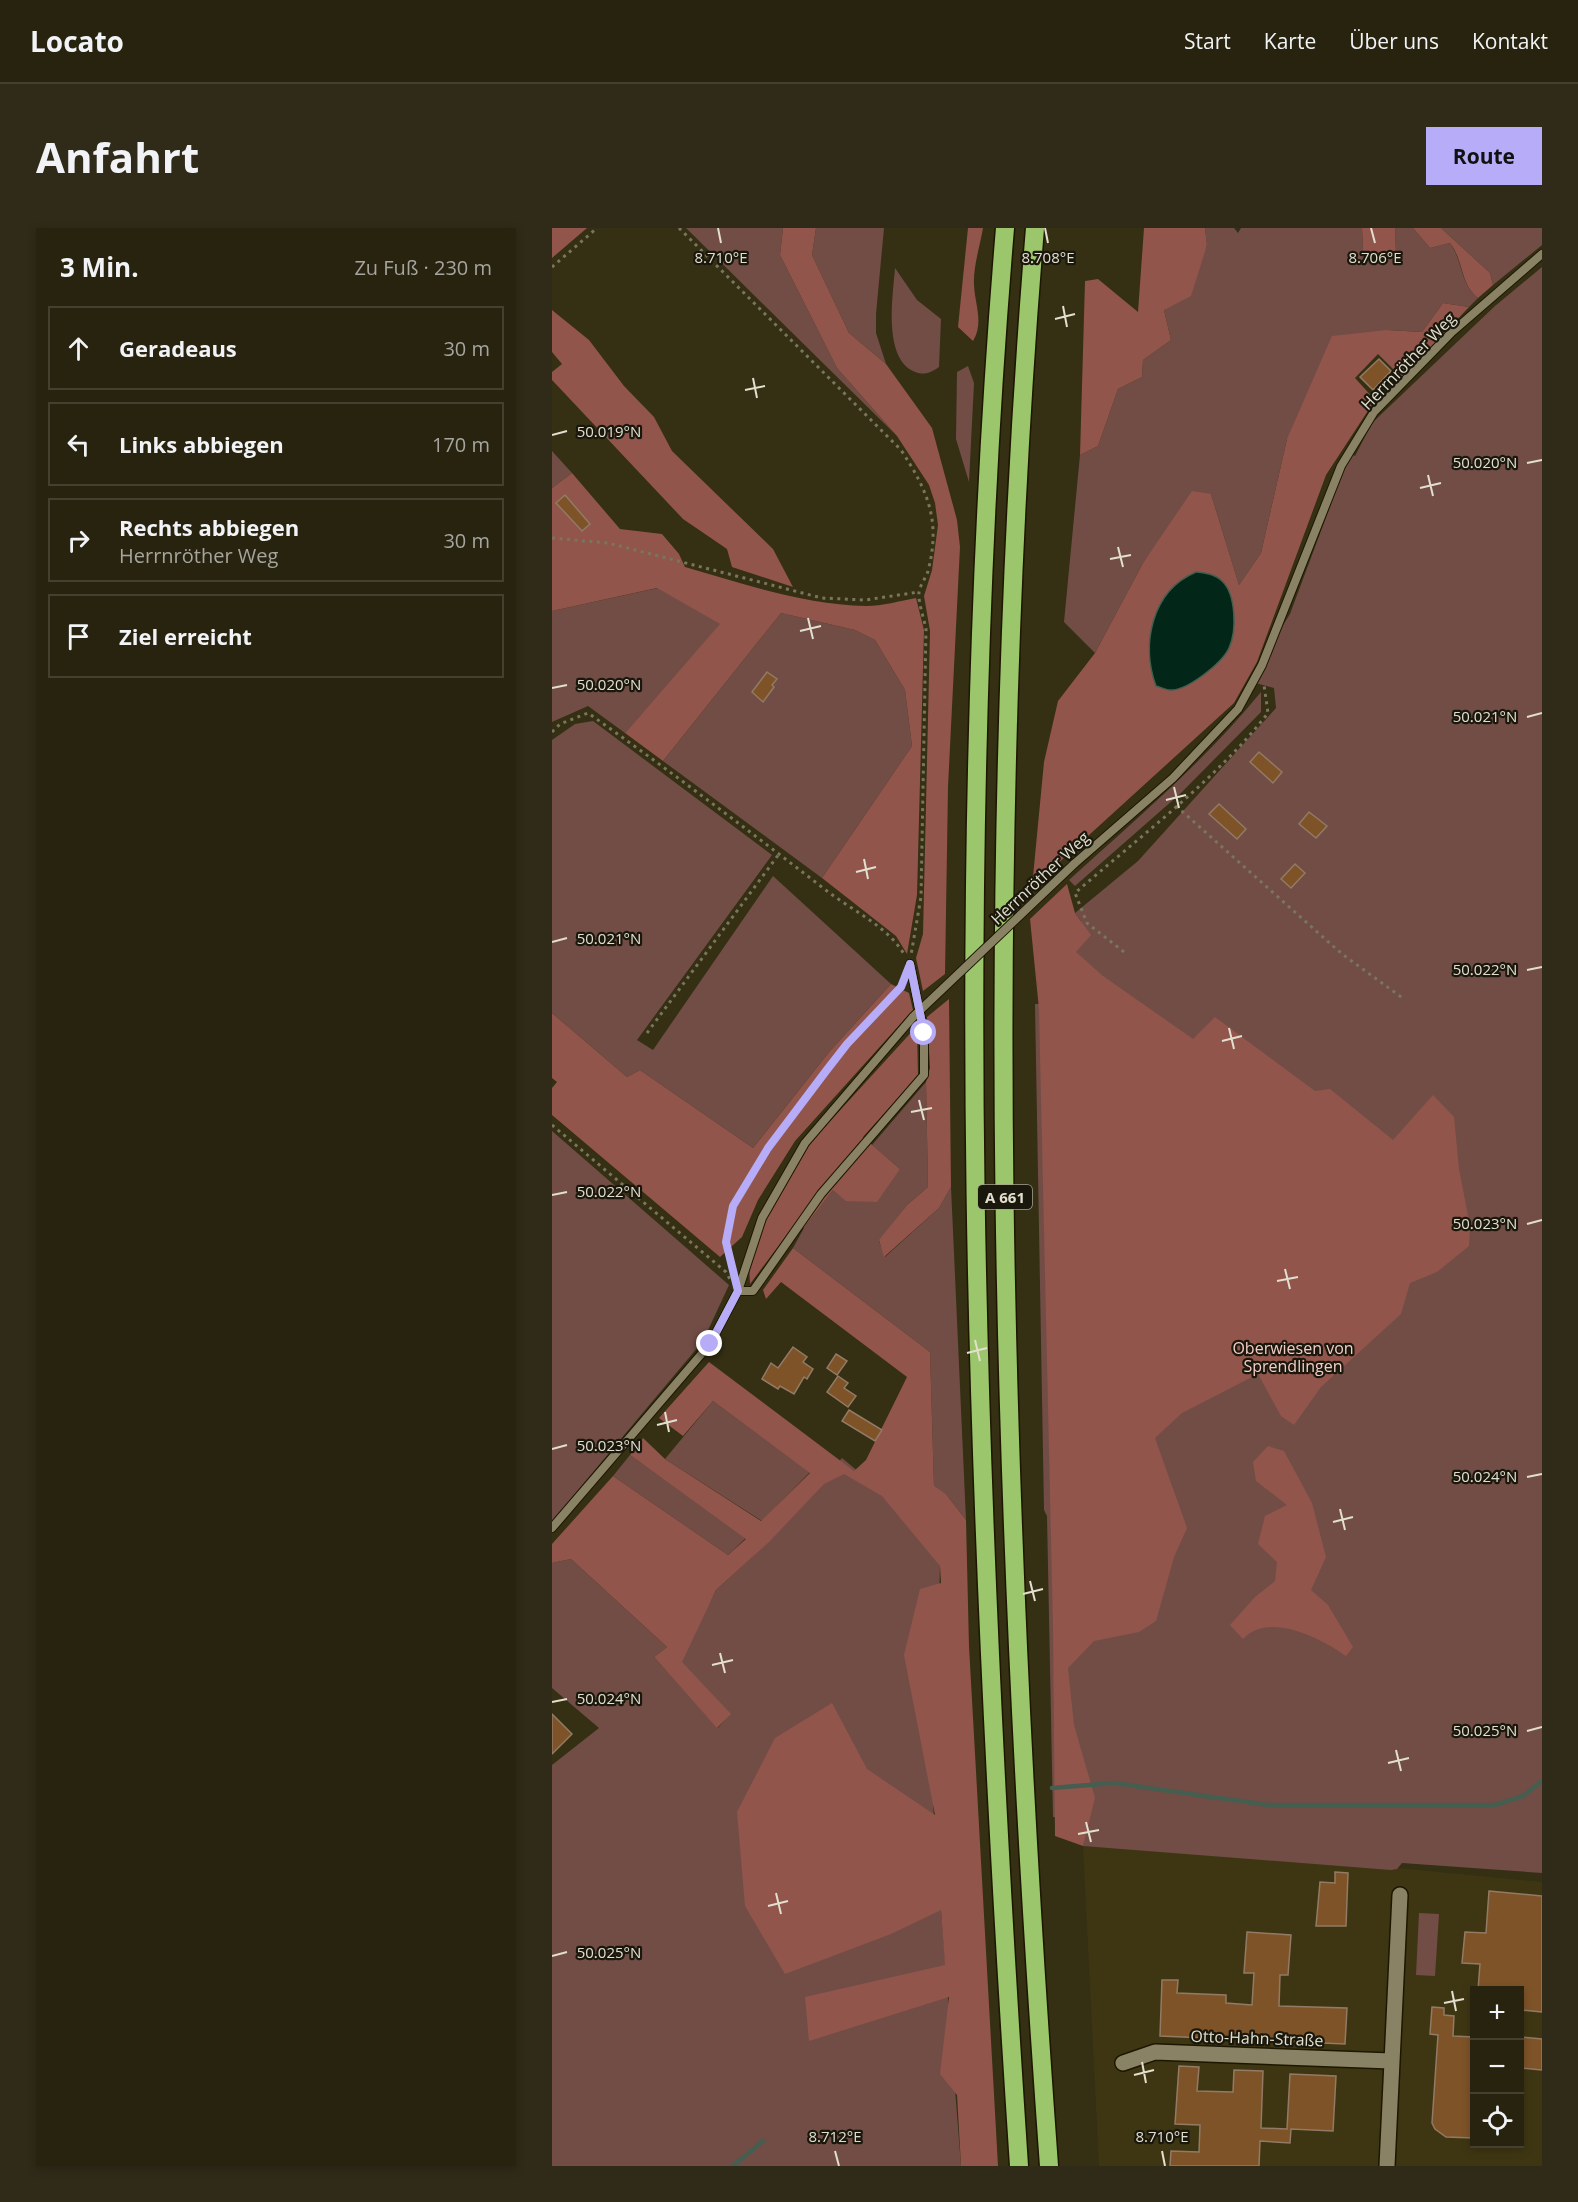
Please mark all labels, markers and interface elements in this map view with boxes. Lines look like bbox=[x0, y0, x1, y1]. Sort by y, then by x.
text: Locato bbox=[30, 22, 124, 60]
text: Start bbox=[1184, 27, 1231, 55]
text: Karte bbox=[1264, 27, 1316, 55]
text: Über uns bbox=[1349, 27, 1439, 55]
text: Kontakt bbox=[1472, 27, 1548, 55]
button: Route bbox=[1426, 127, 1542, 185]
text: Anfahrt bbox=[36, 128, 199, 185]
text: 8.710°E bbox=[694, 247, 748, 267]
text: 8.708°E bbox=[1021, 247, 1075, 267]
text: 8.706°E bbox=[1348, 247, 1402, 267]
text: 3 Min. bbox=[60, 249, 139, 285]
text: Zu Fuß · 230 m bbox=[354, 254, 492, 281]
street label: Herrnröther Weg bbox=[1356, 307, 1460, 414]
icon: ahead bbox=[62, 332, 95, 365]
text: Geradeaus bbox=[119, 333, 237, 363]
text: 30 m bbox=[443, 335, 490, 362]
text: 50.019°N bbox=[577, 421, 641, 441]
icon: left bbox=[62, 428, 95, 461]
text: Links abbiegen bbox=[119, 429, 284, 459]
text: 170 m bbox=[432, 431, 490, 458]
text: 50.020°N bbox=[1453, 452, 1517, 472]
text: Rechts abbiegen bbox=[119, 512, 299, 542]
icon: right bbox=[62, 524, 95, 557]
text: 30 m bbox=[443, 527, 490, 554]
text: Herrnröther Weg bbox=[119, 542, 278, 569]
icon: arrive bbox=[62, 620, 95, 653]
text: Ziel erreicht bbox=[119, 621, 252, 651]
text: 50.020°N bbox=[577, 674, 641, 694]
text: 50.021°N bbox=[1453, 706, 1517, 726]
street label: Herrnröther Weg bbox=[986, 826, 1094, 930]
text: 50.021°N bbox=[577, 928, 641, 948]
text: 50.022°N bbox=[1453, 959, 1517, 979]
route start bbox=[910, 1019, 936, 1045]
text: 50.022°N bbox=[577, 1181, 641, 1201]
road number: A 661 bbox=[978, 1185, 1032, 1209]
text: 50.023°N bbox=[1453, 1213, 1517, 1233]
route end bbox=[696, 1330, 722, 1356]
park label: Oberwiesen von Sprendlingen bbox=[1232, 1337, 1354, 1377]
text: 50.023°N bbox=[577, 1435, 641, 1455]
text: 50.024°N bbox=[1453, 1466, 1517, 1486]
text: 50.024°N bbox=[577, 1688, 641, 1708]
text: 50.025°N bbox=[1453, 1720, 1517, 1740]
text: 50.025°N bbox=[577, 1942, 641, 1962]
map controls bbox=[1470, 1986, 1524, 2148]
button: + bbox=[1470, 1986, 1524, 2040]
street label: Otto-Hahn-Straße bbox=[1190, 2025, 1324, 2051]
button: − bbox=[1470, 2040, 1524, 2094]
button: locate bbox=[1470, 2094, 1524, 2148]
text: 8.712°E bbox=[808, 2126, 862, 2146]
text: 8.710°E bbox=[1135, 2126, 1189, 2146]

